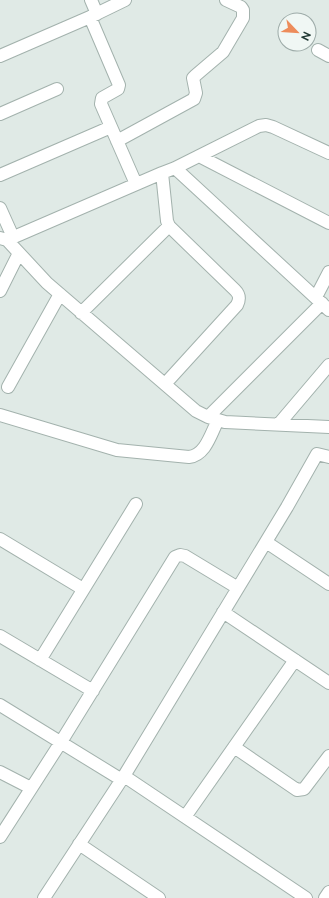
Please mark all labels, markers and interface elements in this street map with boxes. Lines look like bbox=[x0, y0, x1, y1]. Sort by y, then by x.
north arrow bbox=[277, 12, 317, 52]
text: N bbox=[298, 29, 313, 43]

